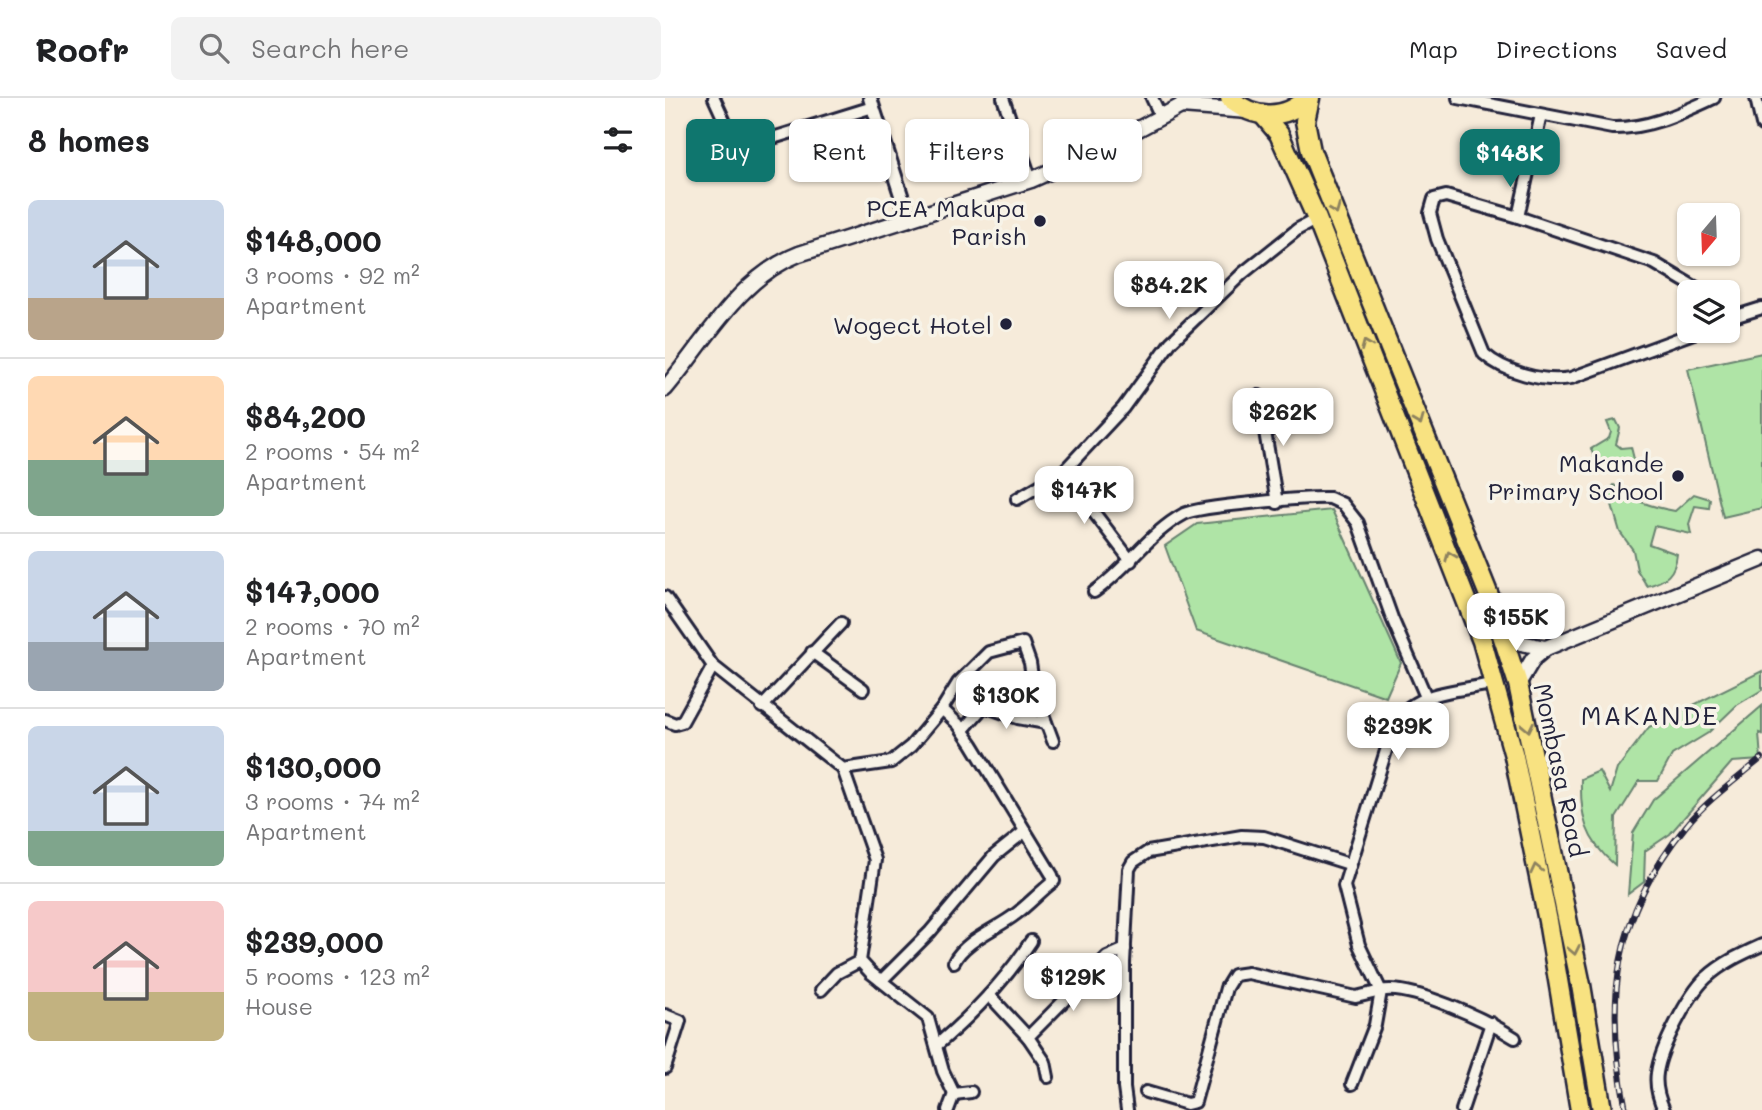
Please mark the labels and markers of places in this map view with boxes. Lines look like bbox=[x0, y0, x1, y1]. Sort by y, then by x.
pin: $148K bbox=[1461, 130, 1559, 189]
place label: PCEA Makupa Parish bbox=[866, 192, 1026, 251]
marker: PCEA Makupa Parish bbox=[1032, 213, 1048, 229]
pin: $84.2K bbox=[1112, 262, 1226, 321]
place label: Wogect Hotel bbox=[833, 309, 992, 340]
marker: Wogect Hotel bbox=[998, 316, 1014, 332]
pin: $262K bbox=[1234, 388, 1332, 448]
place label: Makande Primary School bbox=[1488, 447, 1664, 506]
pin: $147K bbox=[1035, 466, 1133, 526]
marker: Makande Primary School bbox=[1670, 468, 1686, 484]
pin: $155K bbox=[1467, 594, 1565, 653]
pin: $130K bbox=[957, 672, 1055, 731]
pin: $239K bbox=[1349, 702, 1447, 762]
pin: $129K bbox=[1024, 954, 1122, 1013]

